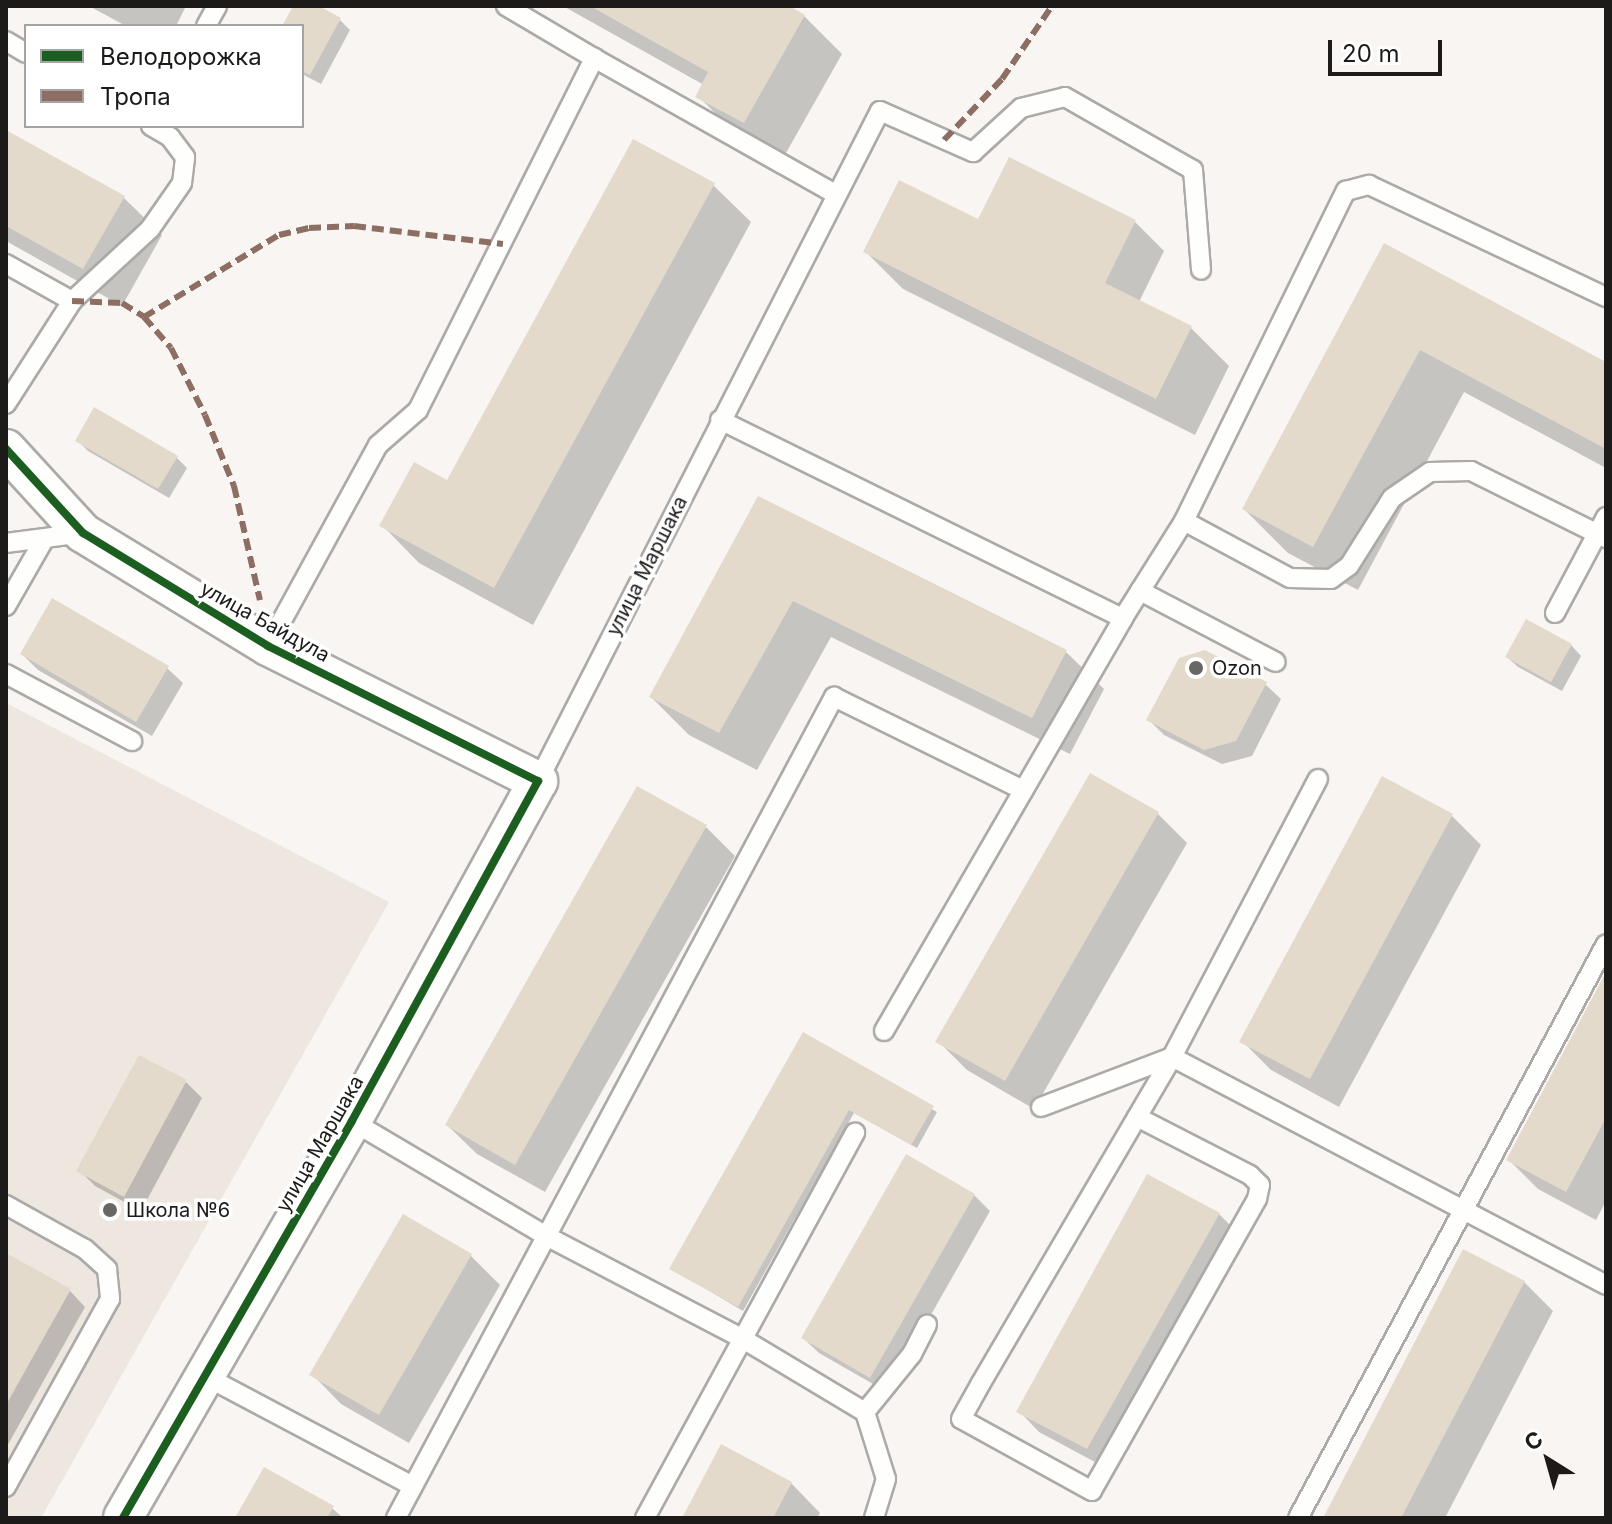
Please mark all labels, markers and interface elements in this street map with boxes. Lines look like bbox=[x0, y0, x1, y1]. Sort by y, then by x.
legend bbox=[24, 24, 304, 128]
scale bar bbox=[1332, 24, 1446, 74]
text: 20 m bbox=[1342, 39, 1400, 68]
text: Велодорожка bbox=[100, 42, 262, 71]
text: Тропа bbox=[100, 82, 171, 111]
street label: улица Маршака bbox=[601, 492, 693, 640]
street label: улица Байдула bbox=[196, 577, 334, 667]
place label: Ozon bbox=[1212, 656, 1262, 680]
marker: Ozon bbox=[1187, 659, 1205, 677]
street label: улица Маршака bbox=[271, 1071, 369, 1217]
place label: Школа №6 bbox=[126, 1198, 230, 1222]
marker: Школа №6 bbox=[101, 1201, 119, 1219]
north arrow bbox=[1508, 1420, 1588, 1500]
text: С bbox=[1519, 1426, 1548, 1456]

